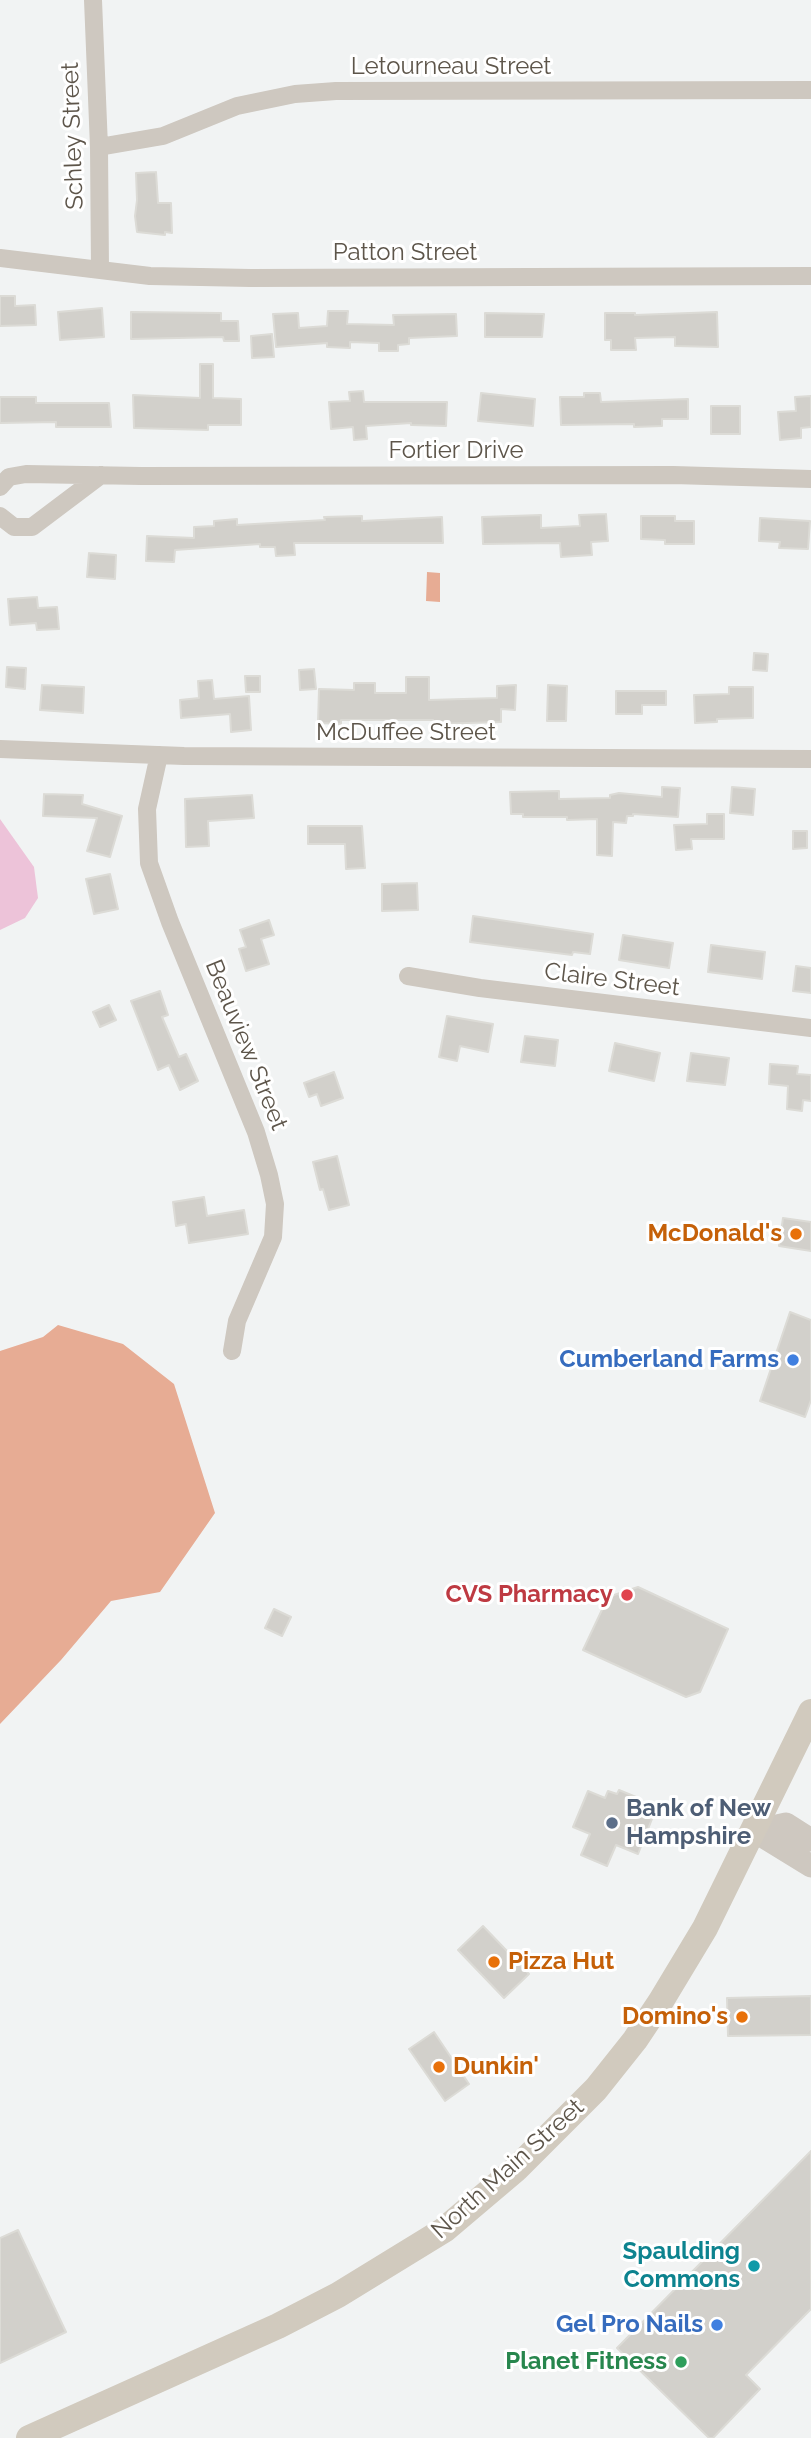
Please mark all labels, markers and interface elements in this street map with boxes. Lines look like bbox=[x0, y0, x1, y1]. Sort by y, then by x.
street label: Letourneau Street bbox=[351, 53, 551, 81]
street label: Schley Street bbox=[56, 62, 90, 210]
street label: Patton Street bbox=[333, 239, 477, 267]
street label: Fortier Drive bbox=[388, 437, 524, 465]
street label: McDuffee Street bbox=[316, 719, 496, 747]
street label: Beauview Street bbox=[199, 956, 293, 1134]
street label: Claire Street bbox=[543, 957, 681, 1003]
place label: McDonald's bbox=[648, 1220, 782, 1248]
marker: McDonald's bbox=[788, 1226, 804, 1242]
place label: Cumberland Farms bbox=[559, 1346, 779, 1374]
marker: Cumberland Farms bbox=[785, 1352, 801, 1368]
place label: CVS Pharmacy bbox=[445, 1581, 613, 1609]
marker: CVS Pharmacy bbox=[619, 1587, 635, 1603]
place label: Bank of New Hampshire bbox=[626, 1795, 771, 1851]
marker: Bank of New Hampshire bbox=[604, 1815, 620, 1831]
place label: Pizza Hut bbox=[508, 1948, 614, 1976]
marker: Pizza Hut bbox=[486, 1954, 502, 1970]
place label: Domino's bbox=[622, 2003, 728, 2031]
marker: Domino's bbox=[734, 2009, 750, 2025]
place label: Dunkin' bbox=[453, 2053, 539, 2081]
marker: Dunkin' bbox=[431, 2059, 447, 2075]
street label: North Main Street bbox=[426, 2093, 590, 2245]
place label: Spaulding Commons bbox=[623, 2238, 740, 2294]
marker: Spaulding Commons bbox=[746, 2258, 762, 2274]
place label: Gel Pro Nails bbox=[556, 2311, 703, 2339]
marker: Gel Pro Nails bbox=[709, 2317, 725, 2333]
place label: Planet Fitness bbox=[505, 2348, 667, 2376]
marker: Planet Fitness bbox=[673, 2354, 689, 2370]

